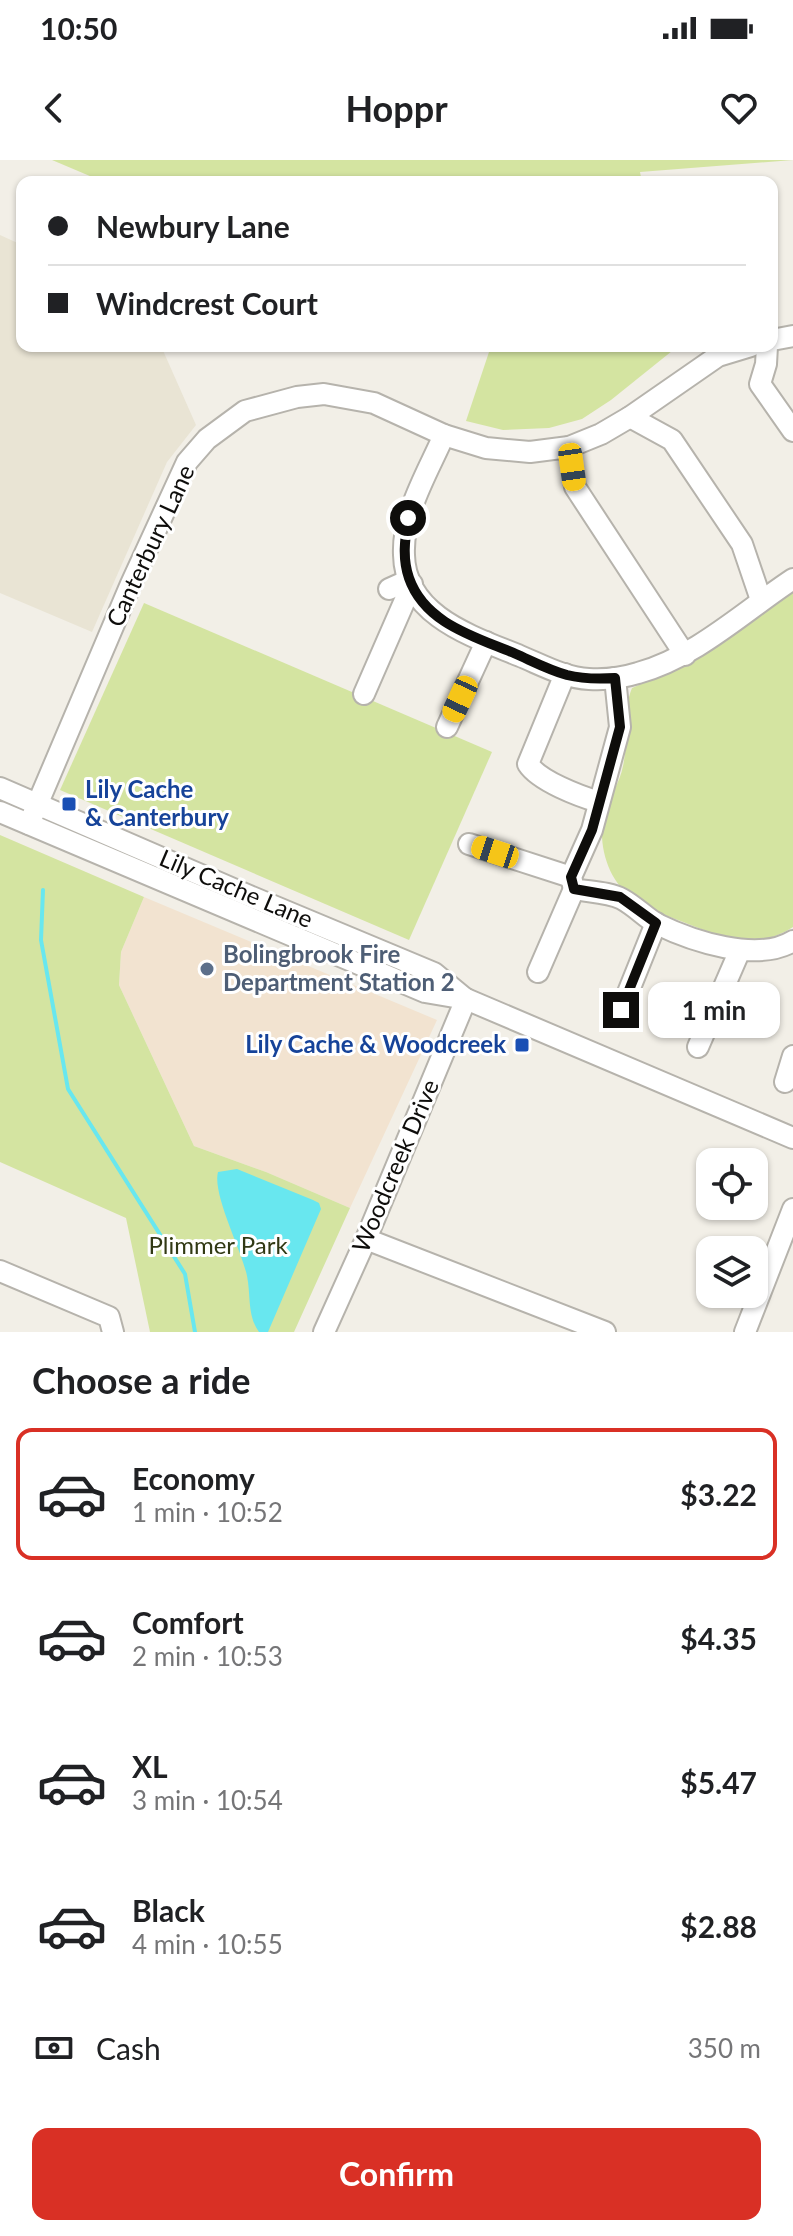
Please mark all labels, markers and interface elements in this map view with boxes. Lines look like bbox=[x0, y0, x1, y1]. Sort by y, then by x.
text: 10:50 bbox=[40, 10, 117, 46]
icon: back bbox=[32, 86, 76, 130]
text: Hoppr bbox=[345, 86, 448, 130]
icon: heart bbox=[717, 86, 761, 130]
text: Newbury Lane bbox=[96, 208, 290, 244]
text: Windcrest Court bbox=[96, 285, 318, 321]
car bbox=[557, 442, 587, 492]
street label: Canterbury Lane bbox=[100, 460, 200, 631]
route start bbox=[390, 500, 426, 536]
car bbox=[439, 672, 481, 726]
place label: Lily Cache & Canterbury bbox=[85, 774, 229, 831]
marker: Lily Cache & Canterbury bbox=[60, 795, 78, 813]
car bbox=[468, 833, 522, 871]
street label: Lily Cache Lane bbox=[156, 842, 318, 933]
place label: Bolingbrook Fire Department Station 2 bbox=[223, 939, 455, 996]
marker: Bolingbrook Fire Department Station 2 bbox=[198, 960, 216, 978]
callout: 1 min bbox=[649, 982, 781, 1038]
route end bbox=[603, 992, 639, 1028]
text: 1 min bbox=[682, 994, 746, 1026]
place label: Lily Cache & Woodcreek bbox=[245, 1029, 506, 1058]
marker: Lily Cache & Woodcreek bbox=[513, 1036, 531, 1054]
street label: Woodcreek Drive bbox=[345, 1075, 444, 1256]
map controls bbox=[696, 1148, 768, 1308]
button: locate bbox=[696, 1148, 768, 1220]
park label: Plimmer Park bbox=[148, 1230, 288, 1259]
button: layers bbox=[696, 1236, 768, 1308]
text: Choose a ride bbox=[32, 1358, 251, 1402]
icon: car bbox=[36, 1458, 108, 1530]
text: Economy bbox=[132, 1460, 255, 1496]
text: $3.22 bbox=[680, 1476, 757, 1512]
text: 1 min · 10:52 bbox=[132, 1496, 283, 1528]
icon: car bbox=[36, 1602, 108, 1674]
text: Comfort bbox=[132, 1604, 244, 1640]
text: $4.35 bbox=[680, 1620, 757, 1656]
text: 2 min · 10:53 bbox=[132, 1640, 283, 1672]
icon: car bbox=[36, 1746, 108, 1818]
text: XL bbox=[132, 1748, 168, 1784]
text: $5.47 bbox=[680, 1764, 757, 1800]
text: 3 min · 10:54 bbox=[132, 1784, 283, 1816]
icon: car bbox=[36, 1890, 108, 1962]
text: Black bbox=[132, 1892, 205, 1928]
text: $2.88 bbox=[680, 1908, 757, 1944]
text: 4 min · 10:55 bbox=[132, 1928, 283, 1960]
icon: cash bbox=[32, 2026, 76, 2070]
text: Cash bbox=[96, 2030, 161, 2066]
text: 350 m bbox=[688, 2032, 761, 2064]
button: Confirm bbox=[32, 2128, 761, 2220]

